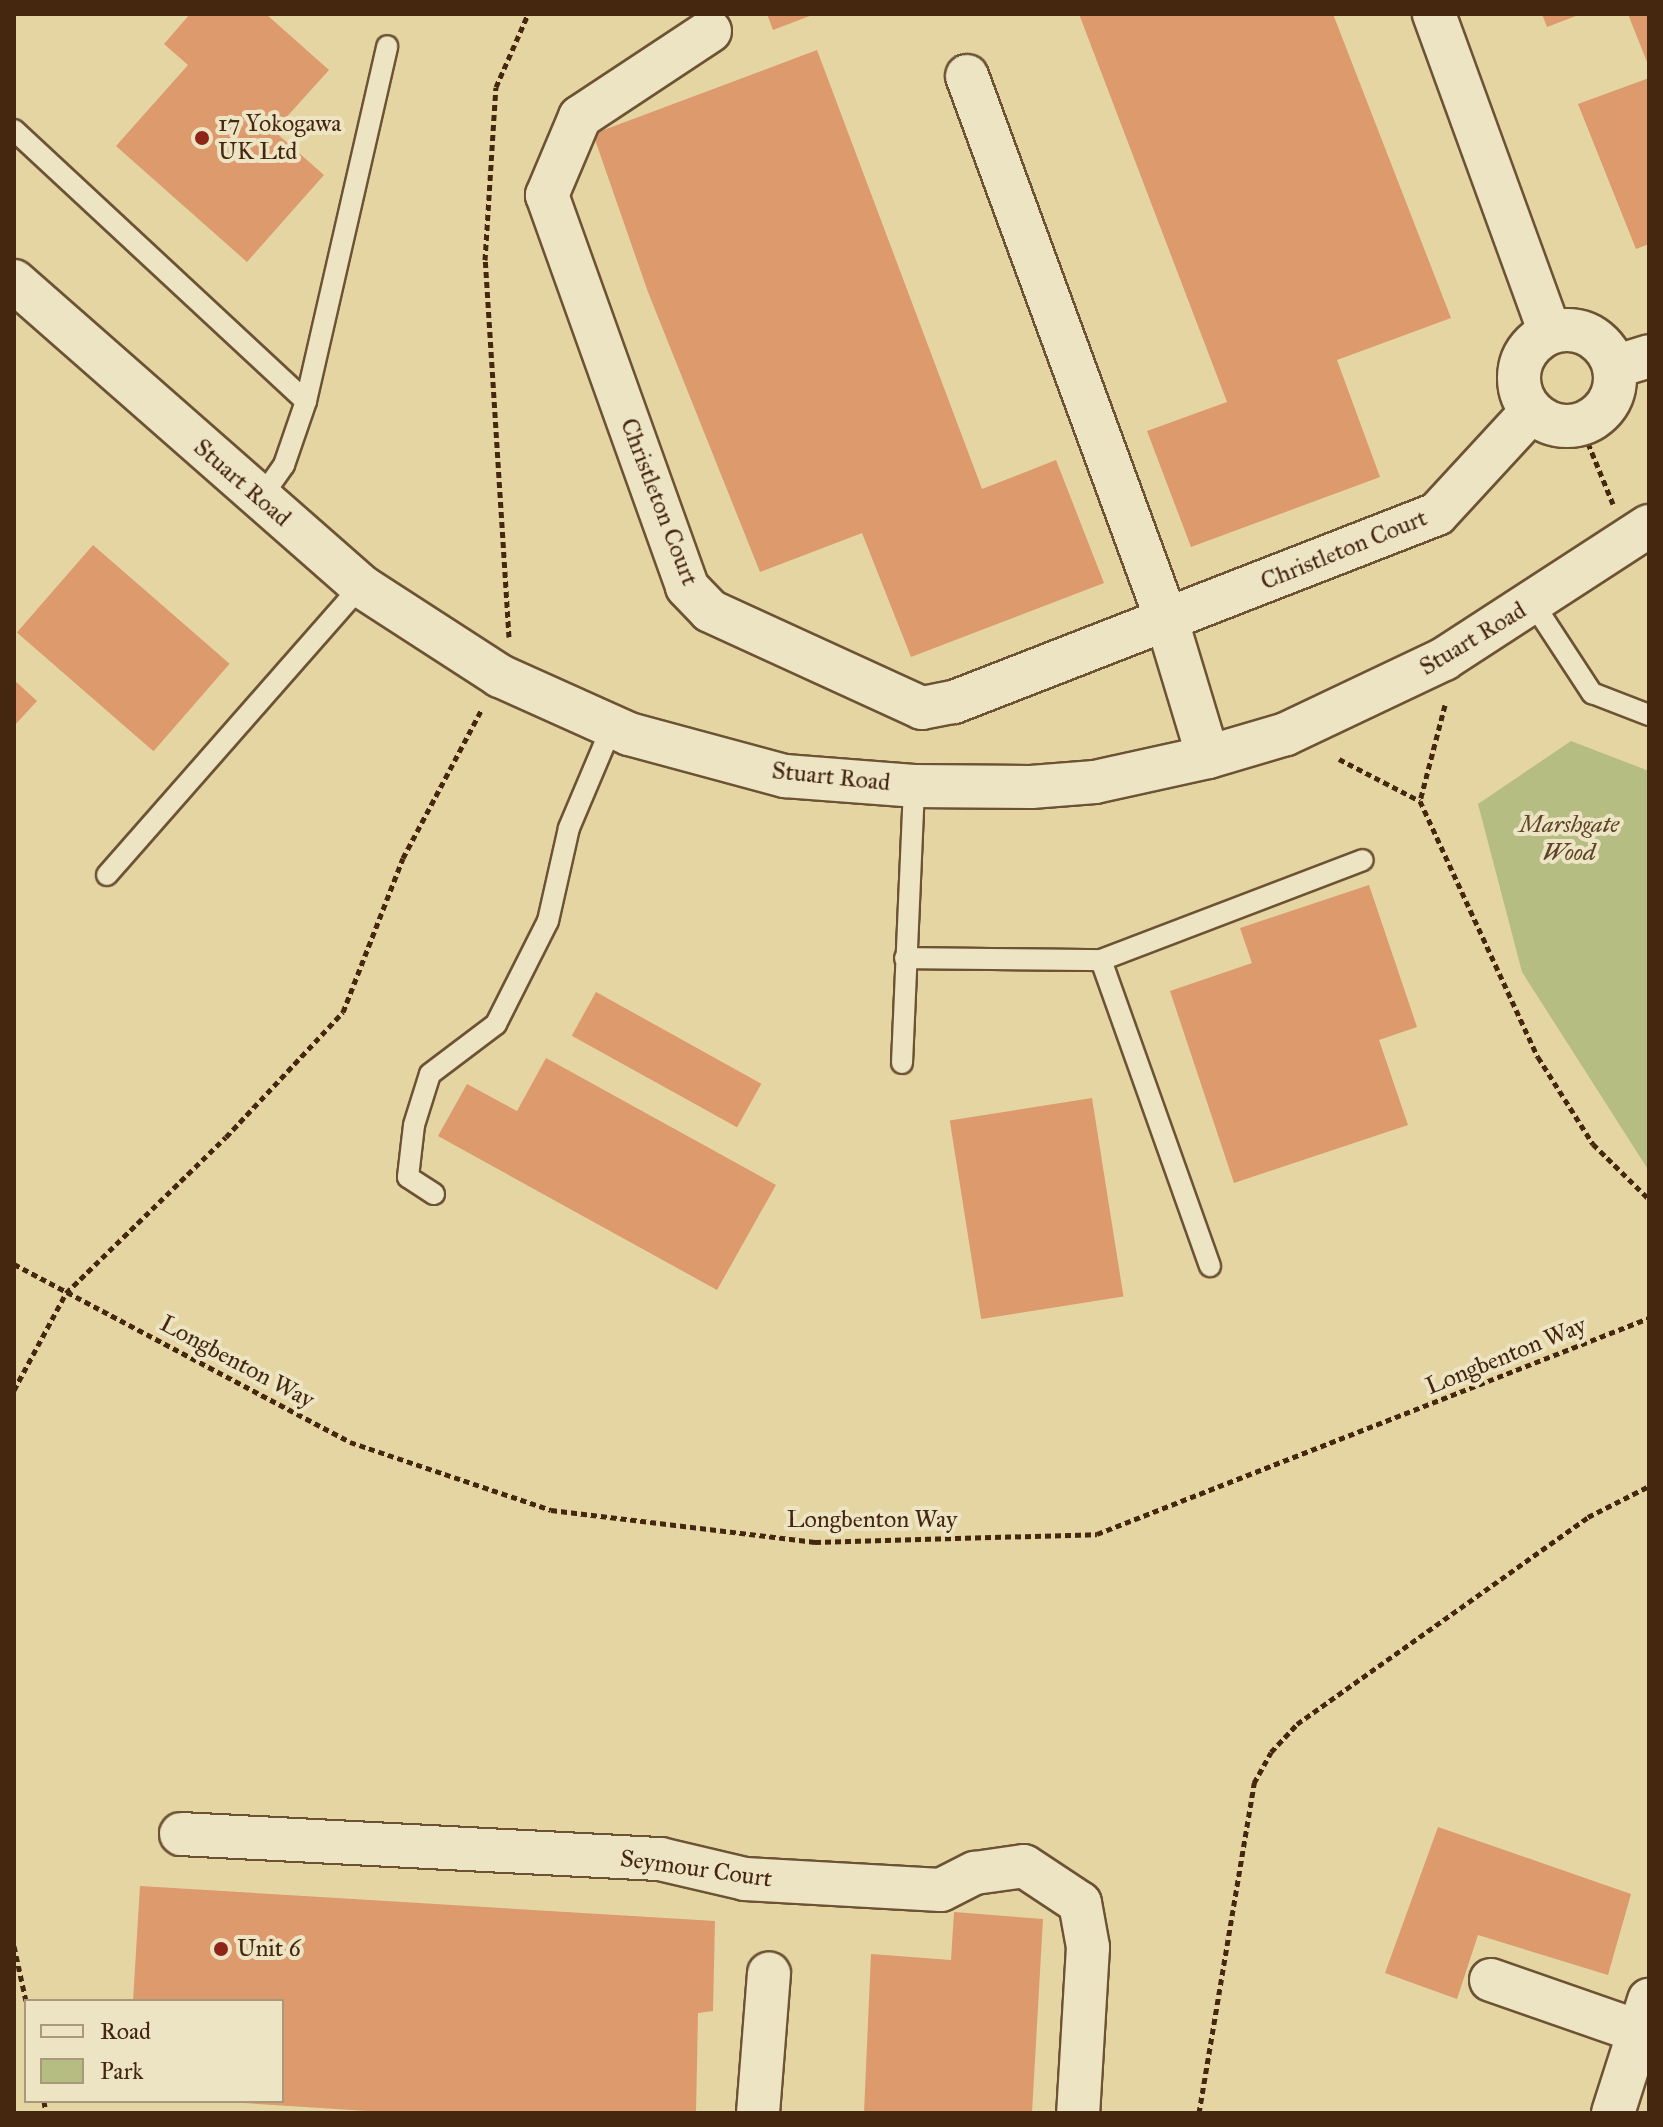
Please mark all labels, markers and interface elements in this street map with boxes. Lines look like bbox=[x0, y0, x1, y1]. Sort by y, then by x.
place label: 17 Yokogawa UK Ltd bbox=[218, 110, 341, 166]
marker: 17 Yokogawa UK Ltd bbox=[193, 129, 211, 147]
street label: Christleton Court bbox=[614, 414, 704, 590]
street label: Stuart Road bbox=[188, 433, 296, 533]
street label: Christleton Court bbox=[1257, 504, 1431, 596]
street label: Stuart Road bbox=[1415, 596, 1531, 682]
street label: Stuart Road bbox=[770, 756, 892, 798]
park label: Marshgate Wood bbox=[1519, 811, 1619, 867]
street label: Longbenton Way bbox=[155, 1309, 319, 1415]
street label: Longbenton Way bbox=[1422, 1311, 1590, 1401]
street label: Longbenton Way bbox=[787, 1506, 957, 1534]
street label: Seymour Court bbox=[618, 1844, 774, 1894]
place label: Unit 6 bbox=[237, 1935, 301, 1963]
marker: Unit 6 bbox=[212, 1940, 230, 1958]
legend bbox=[24, 1999, 284, 2103]
text: Road bbox=[100, 2016, 151, 2046]
text: Park bbox=[100, 2056, 143, 2086]

